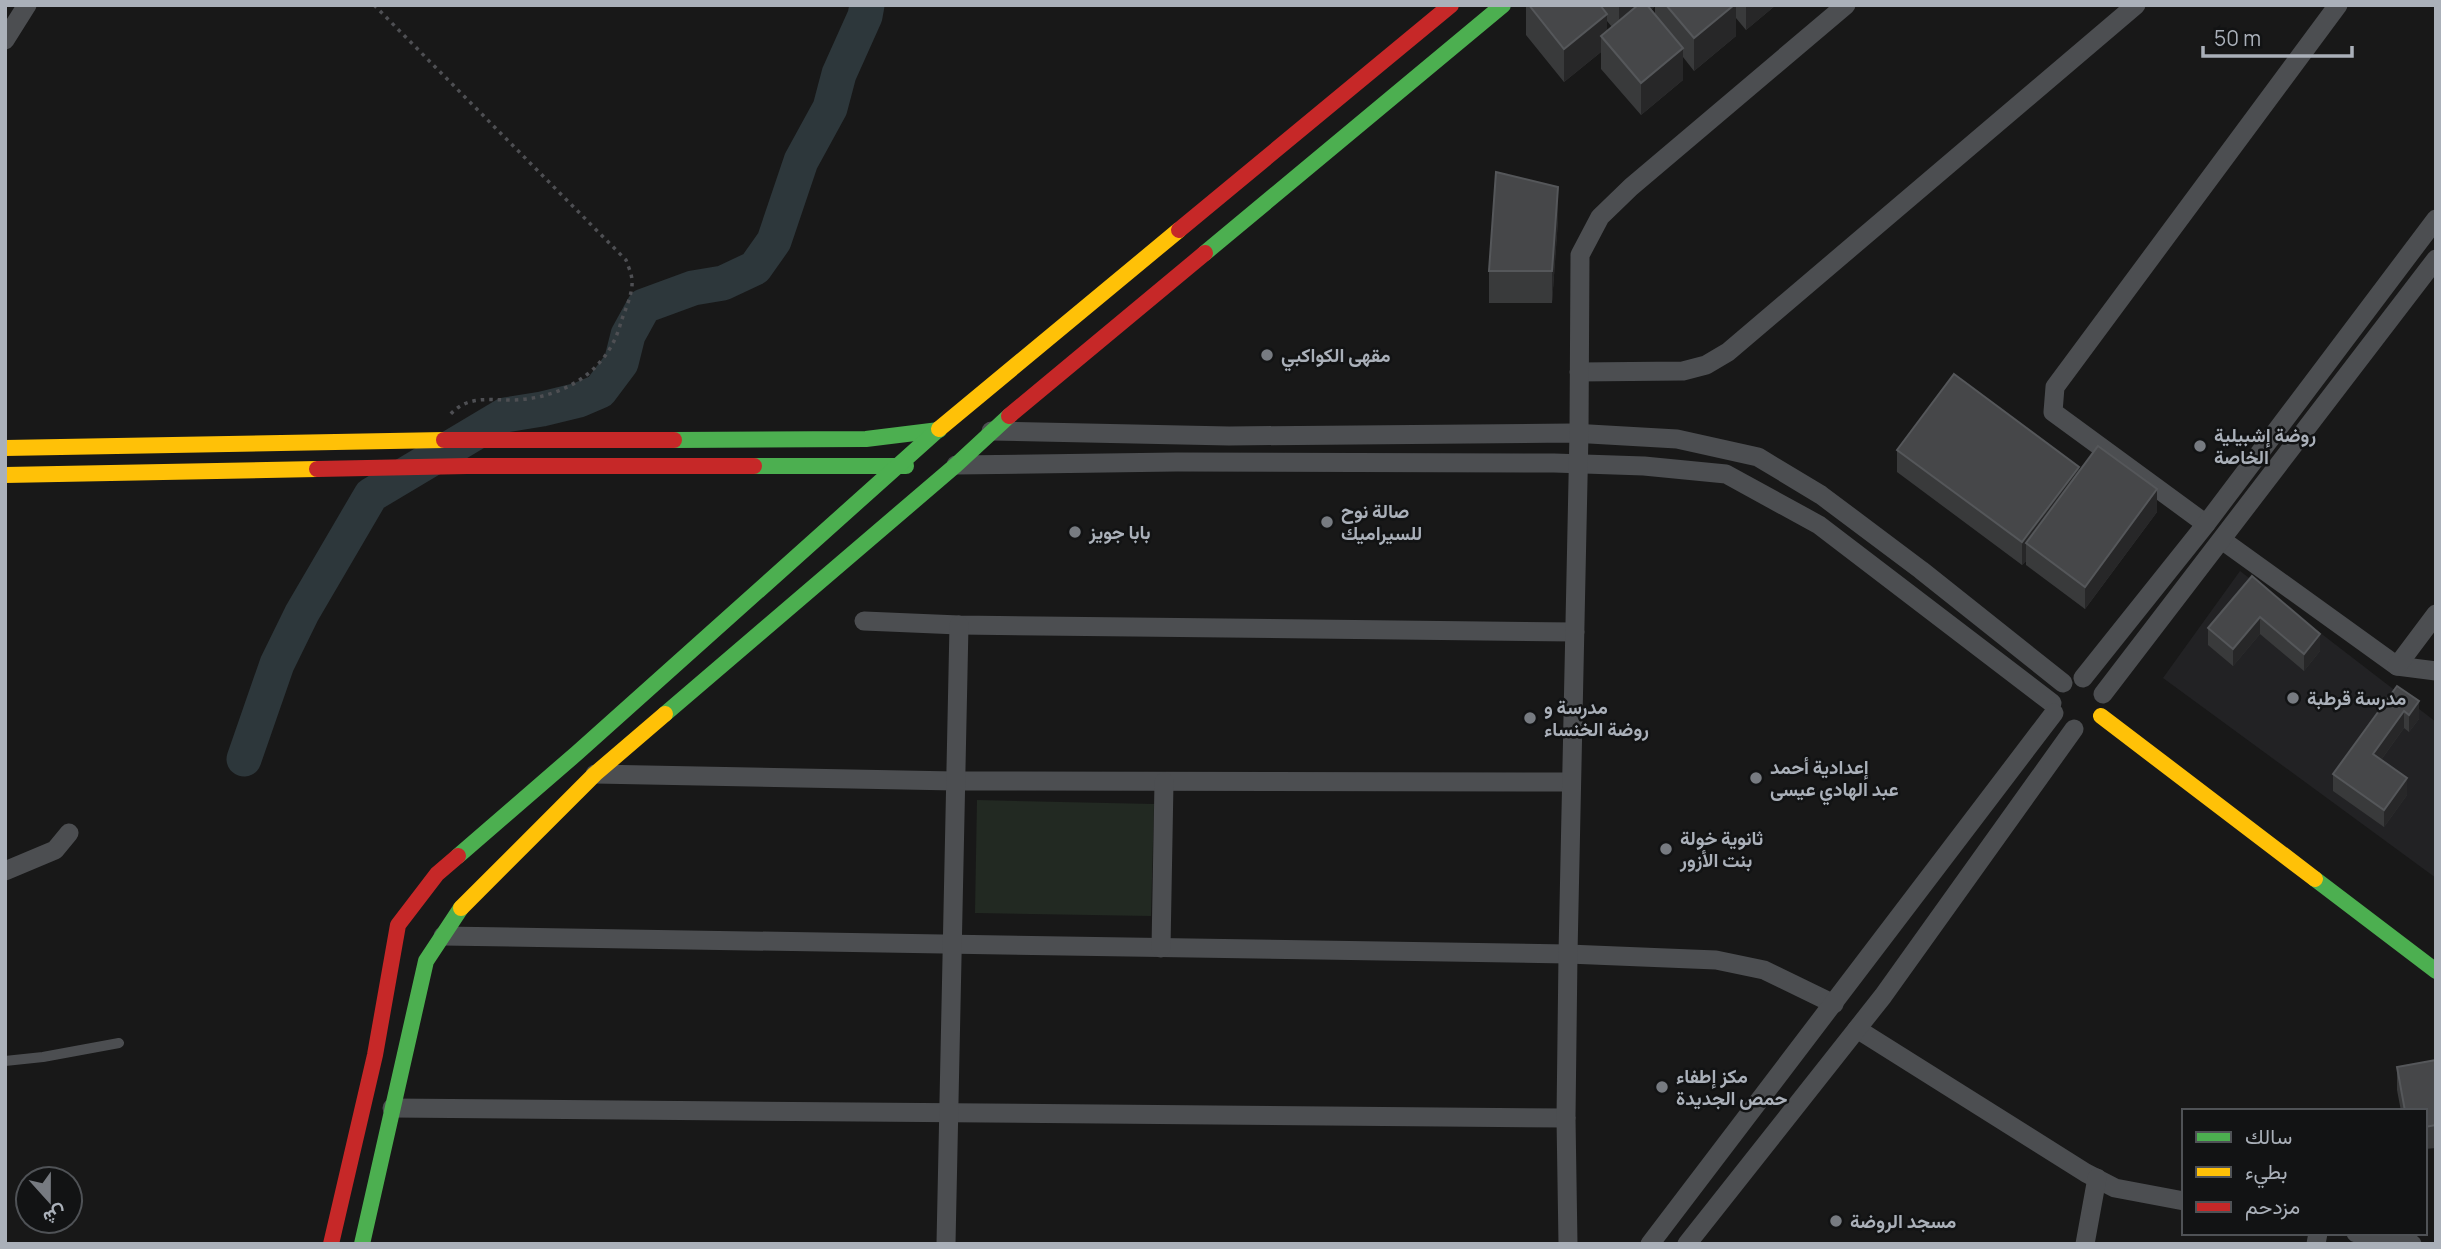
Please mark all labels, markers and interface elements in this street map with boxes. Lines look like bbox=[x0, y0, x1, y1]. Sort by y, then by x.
scale bar bbox=[2203, 14, 2352, 58]
text: 50 m bbox=[2214, 24, 2261, 52]
place label: مقهى الكواكبي bbox=[1281, 342, 1391, 372]
marker: مقهى الكواكبي bbox=[1259, 347, 1275, 363]
place label: روضة إشبيلية الخاصة bbox=[2214, 422, 2316, 470]
marker: روضة إشبيلية الخاصة bbox=[2192, 438, 2208, 454]
place label: صالة نوح للسيراميك bbox=[1341, 498, 1422, 546]
marker: صالة نوح للسيراميك bbox=[1319, 514, 1335, 530]
place label: بابا جويز bbox=[1088, 519, 1151, 545]
marker: بابا جويز bbox=[1067, 524, 1083, 540]
place label: مدرسة قرطبة bbox=[2307, 685, 2406, 711]
marker: مدرسة قرطبة bbox=[2285, 690, 2301, 706]
place label: مدرسة و روضة الخنساء bbox=[1544, 694, 1649, 742]
marker: مدرسة و روضة الخنساء bbox=[1522, 710, 1538, 726]
place label: إعدادية أحمد عبد الهادي عيسى bbox=[1770, 754, 1899, 806]
marker: إعدادية أحمد عبد الهادي عيسى bbox=[1748, 770, 1764, 786]
place label: ثانوية خولة بنت الأزور bbox=[1679, 825, 1763, 873]
marker: ثانوية خولة بنت الأزور bbox=[1658, 841, 1674, 857]
place label: مكز إطفاء حمص الجديدة bbox=[1676, 1063, 1788, 1111]
marker: مكز إطفاء حمص الجديدة bbox=[1654, 1079, 1670, 1095]
legend bbox=[2182, 1109, 2427, 1235]
text: سالك bbox=[2245, 1122, 2292, 1150]
text: بطيء bbox=[2245, 1157, 2288, 1189]
north arrow bbox=[14, 1165, 84, 1235]
text: مزدحم bbox=[2245, 1192, 2300, 1221]
text: ش bbox=[40, 1200, 70, 1232]
place label: مسجد الروضة bbox=[1850, 1208, 1956, 1234]
marker: مسجد الروضة bbox=[1828, 1213, 1844, 1229]

